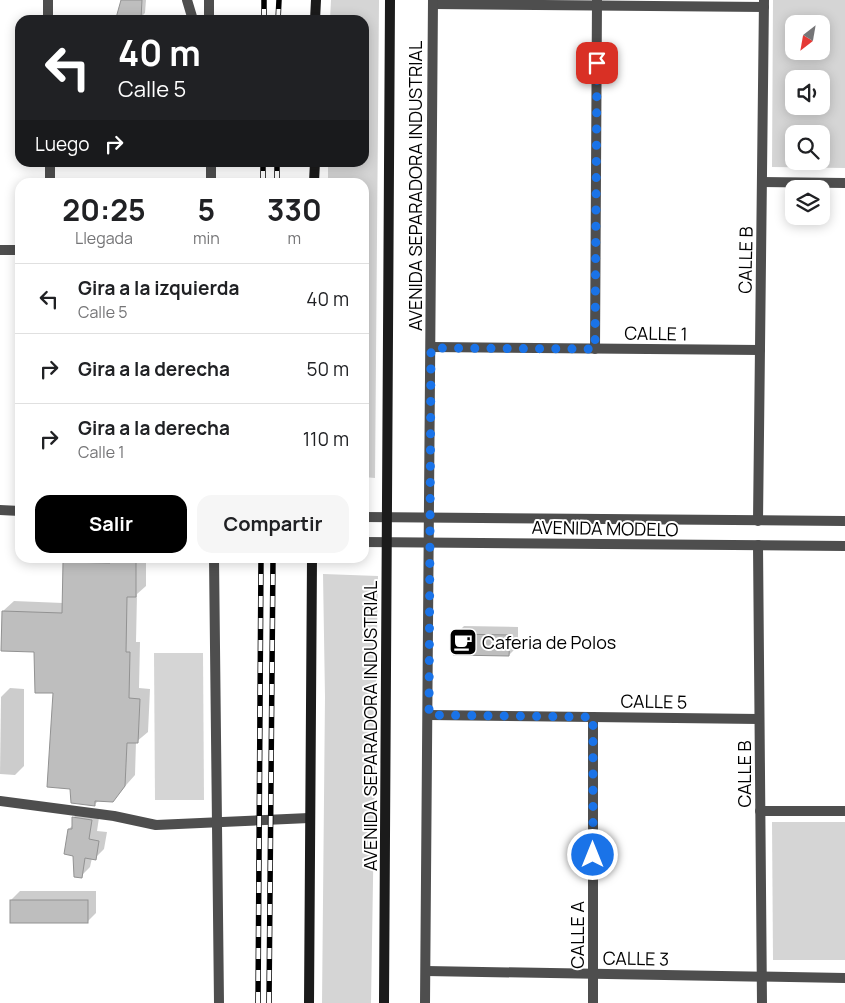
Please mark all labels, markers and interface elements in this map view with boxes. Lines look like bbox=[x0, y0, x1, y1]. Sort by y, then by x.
north arrow bbox=[785, 15, 830, 60]
map controls bbox=[785, 15, 830, 225]
text: 40 m bbox=[118, 29, 201, 77]
icon: left bbox=[35, 35, 100, 100]
street label: AVENIDA SEPARADORA INDUSTRIAL bbox=[403, 41, 427, 331]
pin bbox=[576, 42, 618, 84]
icon: arrive bbox=[583, 49, 611, 77]
button: sound bbox=[785, 70, 830, 115]
text: Calle 5 bbox=[118, 74, 186, 104]
button: search bbox=[785, 125, 830, 170]
icon: right bbox=[100, 130, 128, 158]
text: Luego bbox=[35, 131, 90, 157]
button: layers bbox=[785, 180, 830, 225]
text: 20:25 bbox=[62, 189, 146, 230]
text: 5 bbox=[198, 189, 215, 230]
text: 330 bbox=[267, 189, 322, 230]
street label: CALLE B bbox=[732, 226, 758, 294]
text: Llegada bbox=[75, 227, 133, 249]
text: min bbox=[193, 227, 220, 249]
text: m bbox=[288, 227, 301, 249]
text: Gira a la izquierda bbox=[78, 275, 239, 301]
icon: left bbox=[35, 285, 63, 313]
text: 40 m bbox=[306, 286, 349, 312]
text: Calle 5 bbox=[78, 301, 128, 323]
street label: CALLE 1 bbox=[624, 320, 688, 346]
icon: right bbox=[35, 355, 63, 383]
text: Gira a la derecha bbox=[78, 356, 230, 382]
text: 50 m bbox=[307, 356, 349, 382]
text: Gira a la derecha bbox=[78, 415, 230, 441]
icon: right bbox=[35, 425, 63, 453]
text: 110 m bbox=[303, 426, 349, 452]
text: Calle 1 bbox=[78, 441, 125, 463]
button: Salir bbox=[35, 495, 187, 553]
button: Compartir bbox=[197, 495, 349, 553]
street label: AVENIDA MODELO bbox=[531, 515, 679, 541]
street label: AVENIDA SEPARADORA INDUSTRIAL bbox=[358, 581, 382, 871]
cafe icon: Caferia de Polos bbox=[448, 627, 478, 657]
place label: Caferia de Polos bbox=[482, 630, 616, 654]
street label: CALLE 5 bbox=[621, 688, 687, 714]
street label: CALLE B bbox=[732, 740, 756, 808]
position arrow bbox=[566, 828, 618, 880]
street label: CALLE A bbox=[565, 901, 589, 969]
street label: CALLE 3 bbox=[603, 945, 669, 971]

